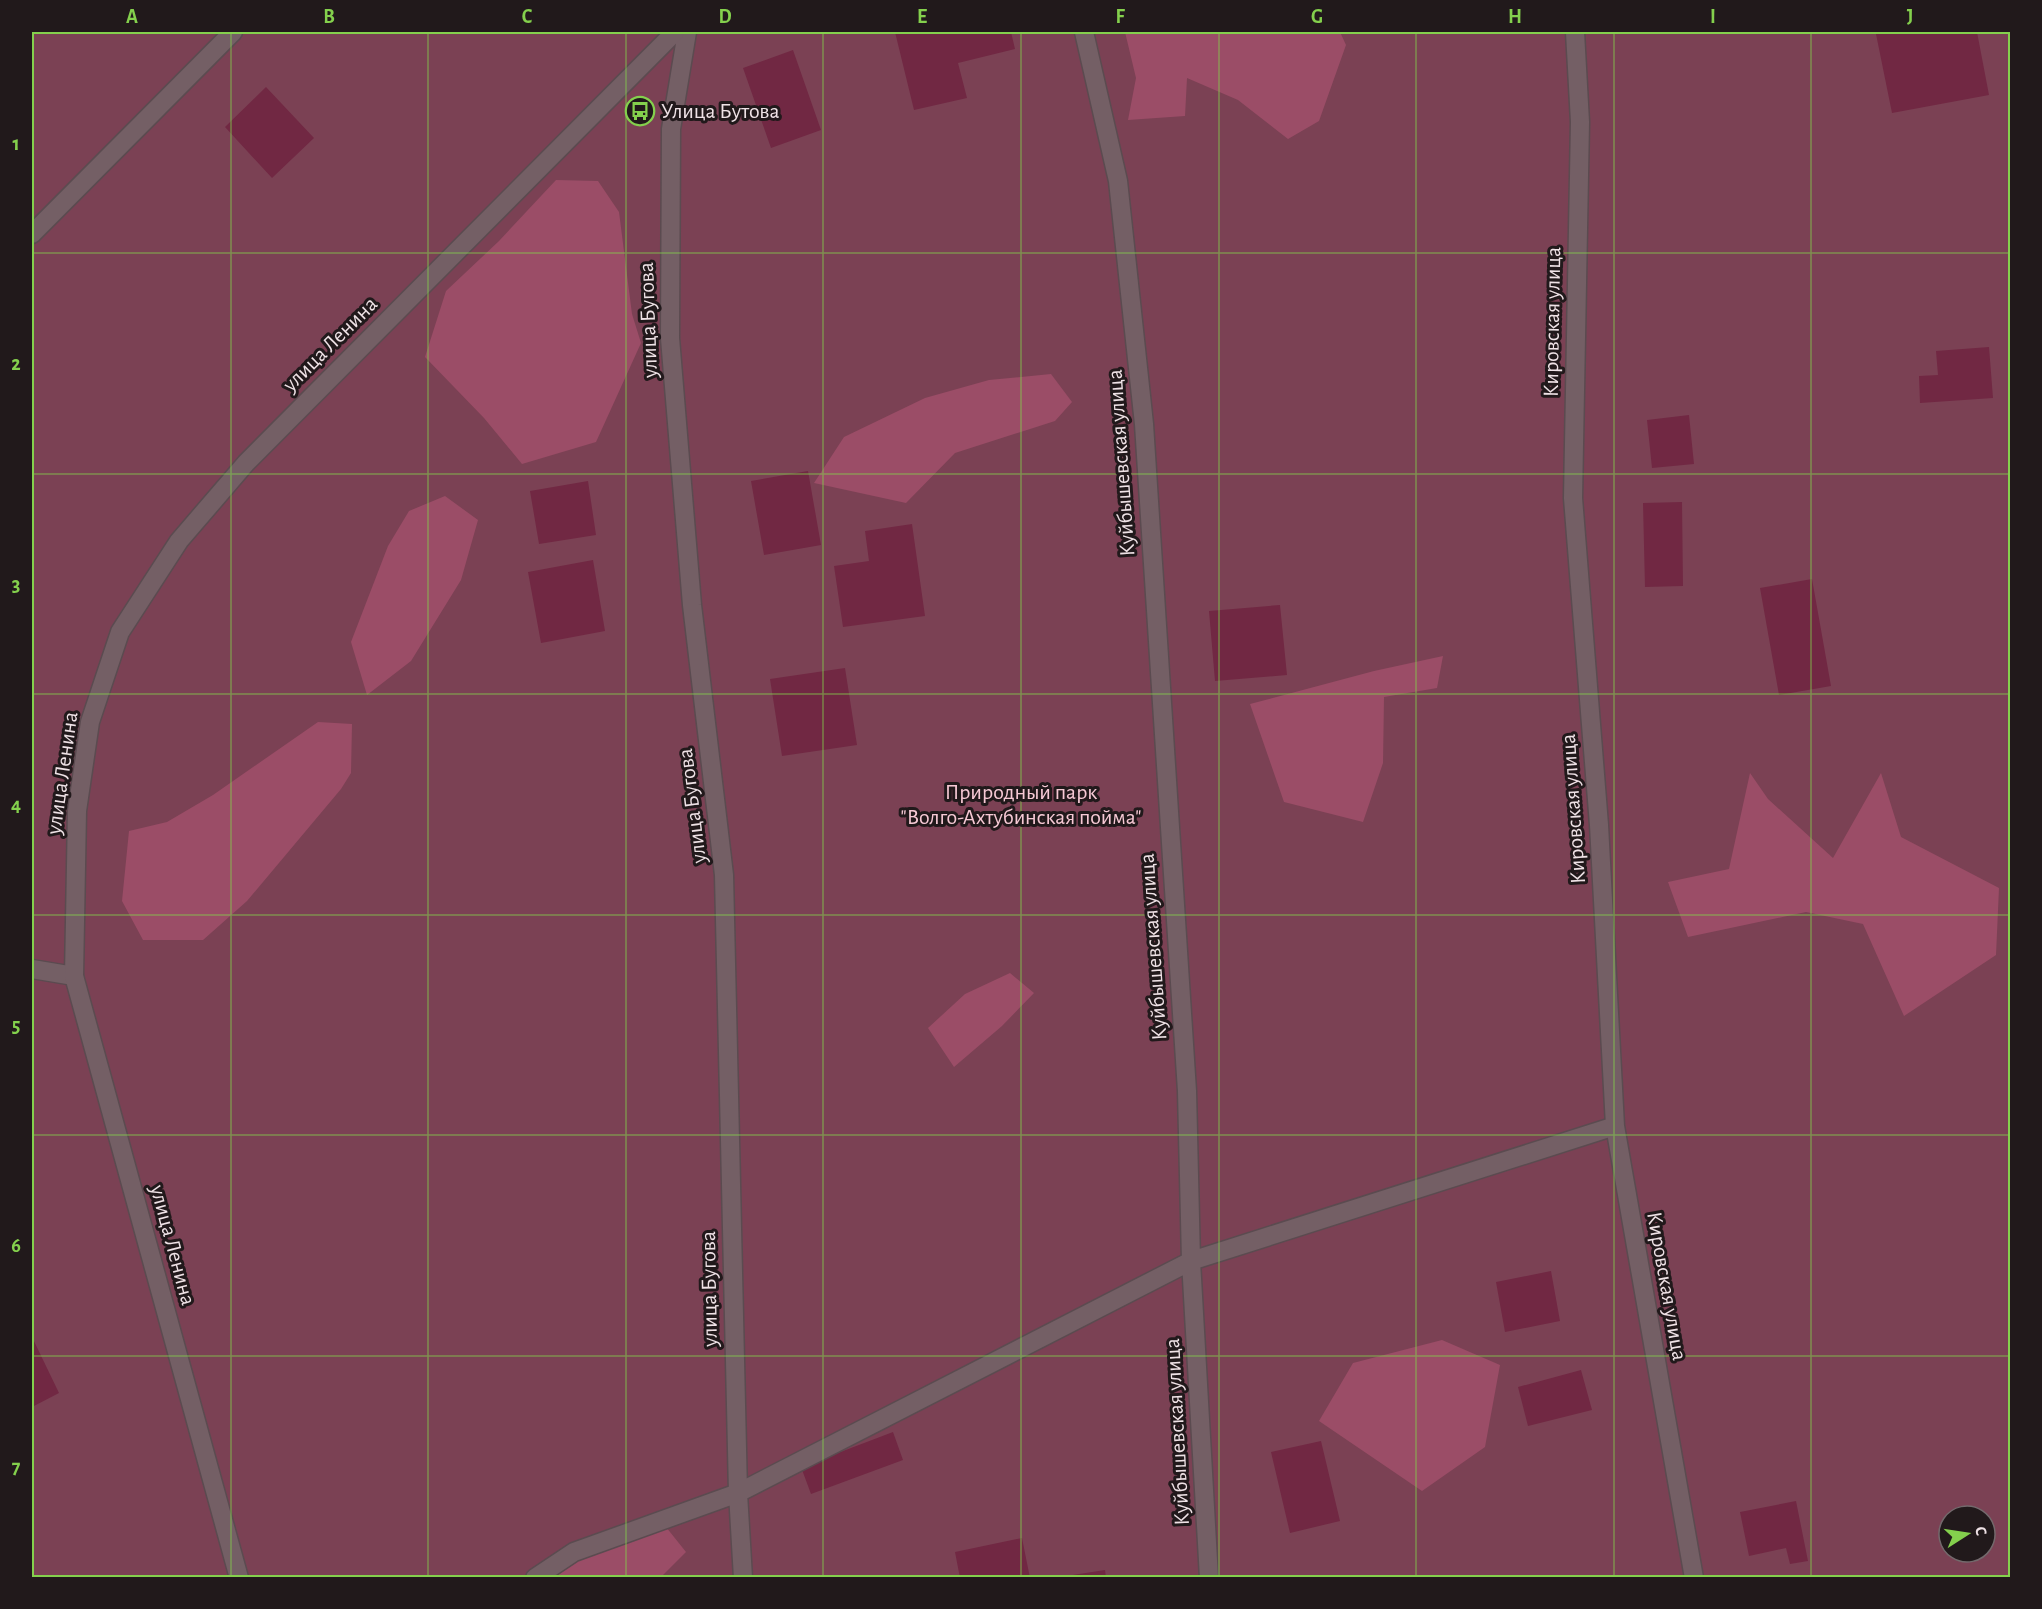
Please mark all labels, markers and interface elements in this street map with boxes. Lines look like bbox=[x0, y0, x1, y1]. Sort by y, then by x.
text: A bbox=[126, 7, 138, 27]
text: B bbox=[323, 7, 335, 27]
text: C bbox=[522, 7, 533, 27]
text: D bbox=[718, 7, 732, 27]
text: E bbox=[917, 7, 927, 27]
text: F bbox=[1115, 7, 1125, 27]
text: G bbox=[1311, 7, 1323, 27]
text: H bbox=[1508, 7, 1522, 27]
text: I bbox=[1710, 7, 1716, 27]
text: J bbox=[1907, 7, 1913, 27]
bus stop icon: Улица Бутова bbox=[624, 95, 656, 127]
place label: Улица Бутова bbox=[661, 100, 780, 122]
text: 1 bbox=[12, 134, 20, 154]
street label: Кировская улица bbox=[1540, 247, 1564, 397]
street label: улица Бугова bbox=[635, 262, 661, 379]
street label: улица Ленина bbox=[278, 293, 381, 396]
text: 2 bbox=[11, 354, 21, 374]
street label: Куйбышевская улица bbox=[1103, 369, 1139, 557]
text: 3 bbox=[12, 575, 20, 595]
street label: улица Ленина bbox=[42, 710, 81, 837]
street label: Кировская улица bbox=[1557, 733, 1589, 885]
street label: улица Бугова bbox=[674, 747, 710, 866]
park label: Природный парк "Волго-Ахтубинская пойма" bbox=[901, 781, 1141, 828]
text: 4 bbox=[11, 795, 21, 815]
street label: Куйбышевская улица bbox=[1135, 853, 1171, 1041]
text: 5 bbox=[12, 1016, 20, 1036]
street label: улица Ленина bbox=[146, 1182, 200, 1308]
street label: Кировская улица bbox=[1643, 1210, 1691, 1362]
street label: улица Бугова bbox=[697, 1231, 721, 1348]
text: 6 bbox=[11, 1236, 21, 1256]
street label: Куйбышевская улица bbox=[1161, 1338, 1193, 1526]
text: 7 bbox=[12, 1457, 21, 1477]
north arrow bbox=[1937, 1504, 1997, 1564]
text: С bbox=[1972, 1525, 1989, 1537]

